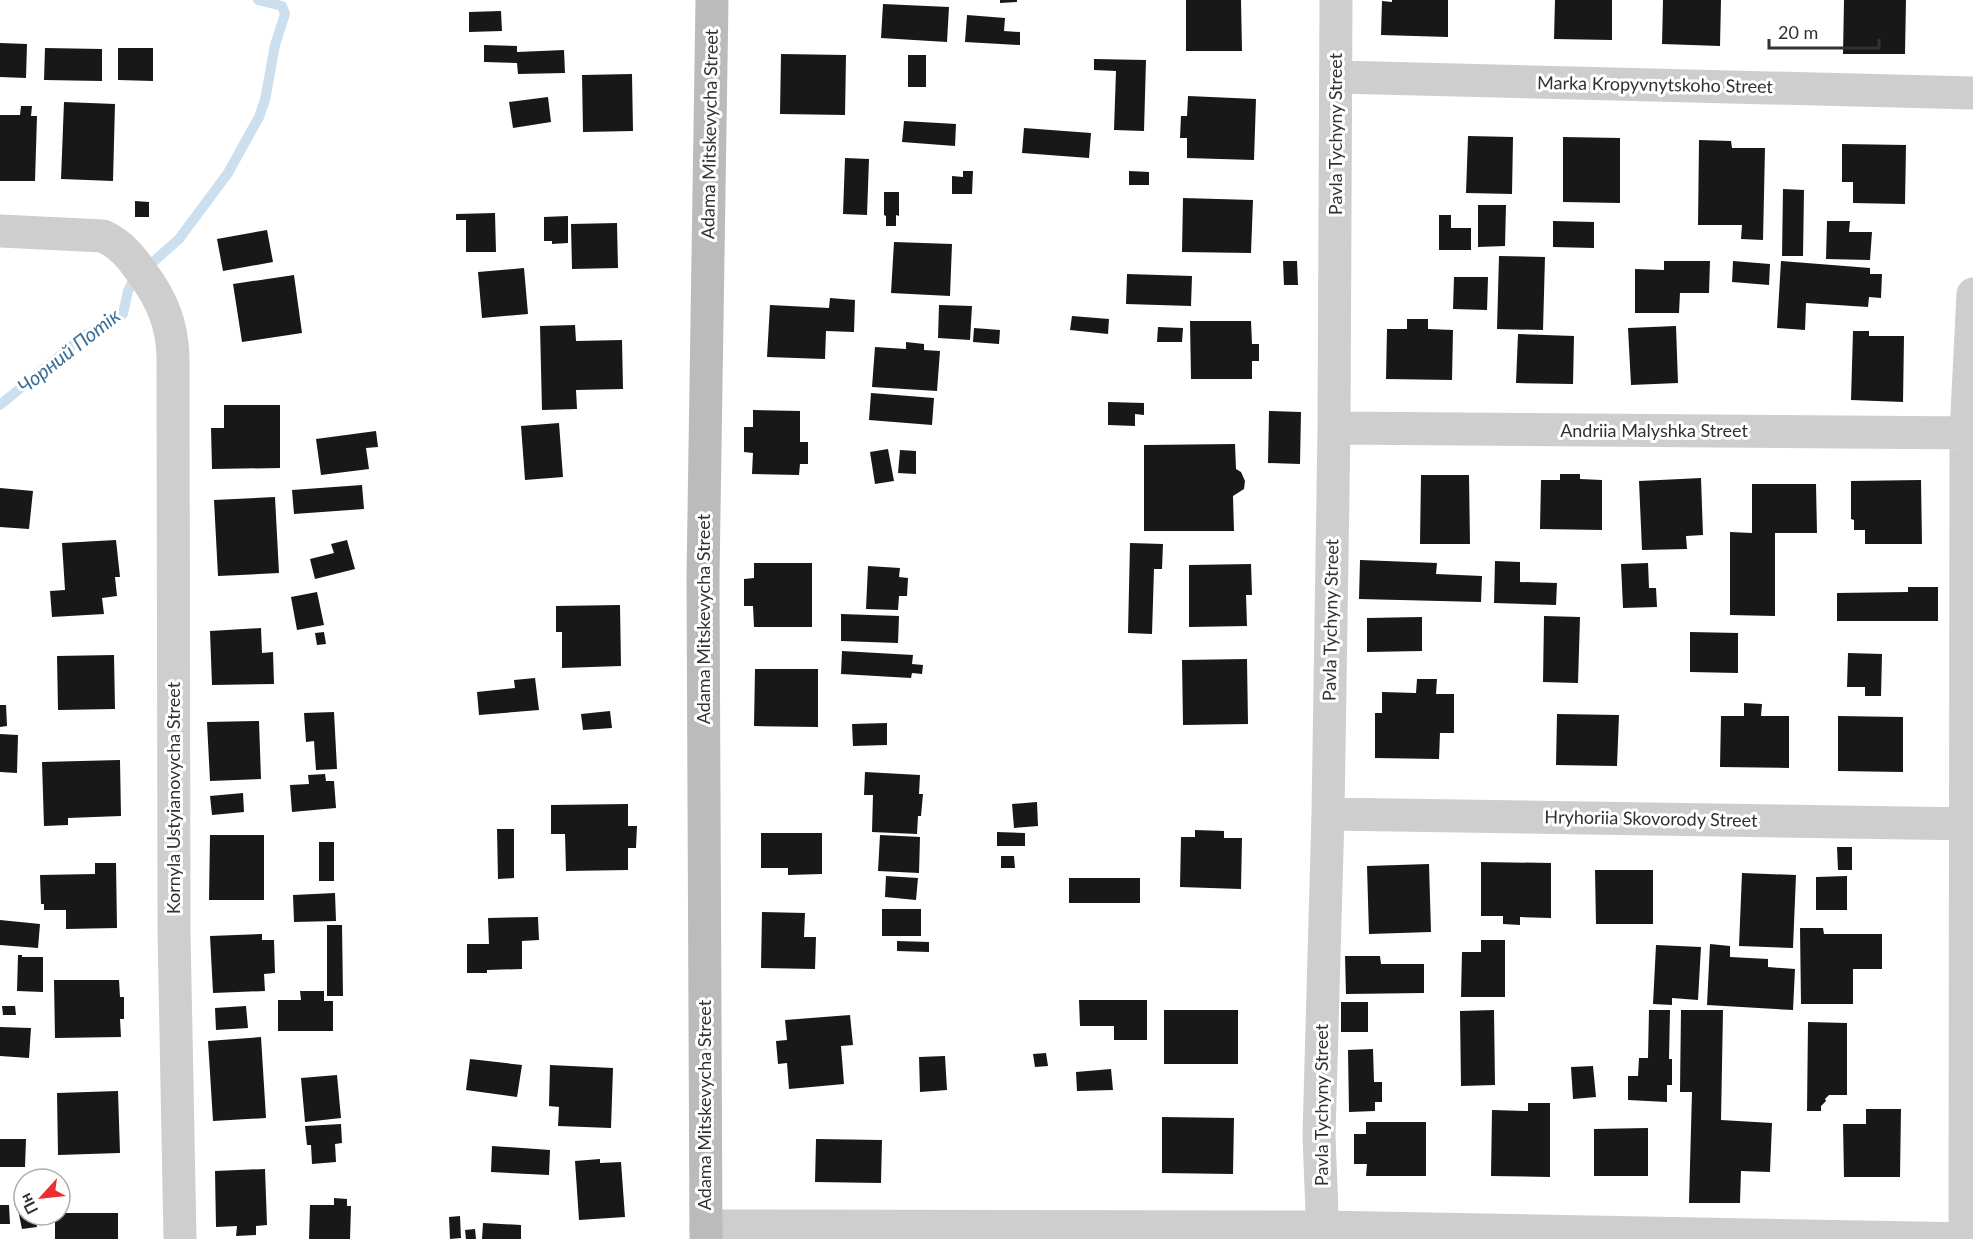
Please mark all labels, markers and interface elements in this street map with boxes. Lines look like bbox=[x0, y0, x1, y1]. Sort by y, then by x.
scale bar bbox=[1769, 12, 1878, 50]
text: 20 m bbox=[1778, 21, 1818, 43]
street label: Adama Mitskevycha Street bbox=[696, 28, 722, 239]
street label: Pavla Tychyny Street bbox=[1324, 52, 1346, 215]
street label: Marka Kropyvnytskoho Street bbox=[1537, 71, 1774, 97]
water label: Чорний Потік bbox=[12, 303, 125, 398]
street label: Andriia Malyshka Street bbox=[1560, 419, 1748, 441]
street label: Adama Mitskevycha Street bbox=[692, 513, 714, 724]
street label: Pavla Tychyny Street bbox=[1318, 538, 1342, 701]
street label: Kornyla Ustyianovycha Street bbox=[162, 681, 184, 914]
street label: Hryhoriia Skovorody Street bbox=[1544, 805, 1758, 831]
street label: Adama Mitskevycha Street bbox=[693, 999, 715, 1210]
street label: Pavla Tychyny Street bbox=[1310, 1023, 1332, 1186]
north arrow bbox=[12, 1167, 72, 1227]
text: Пн bbox=[15, 1190, 41, 1218]

